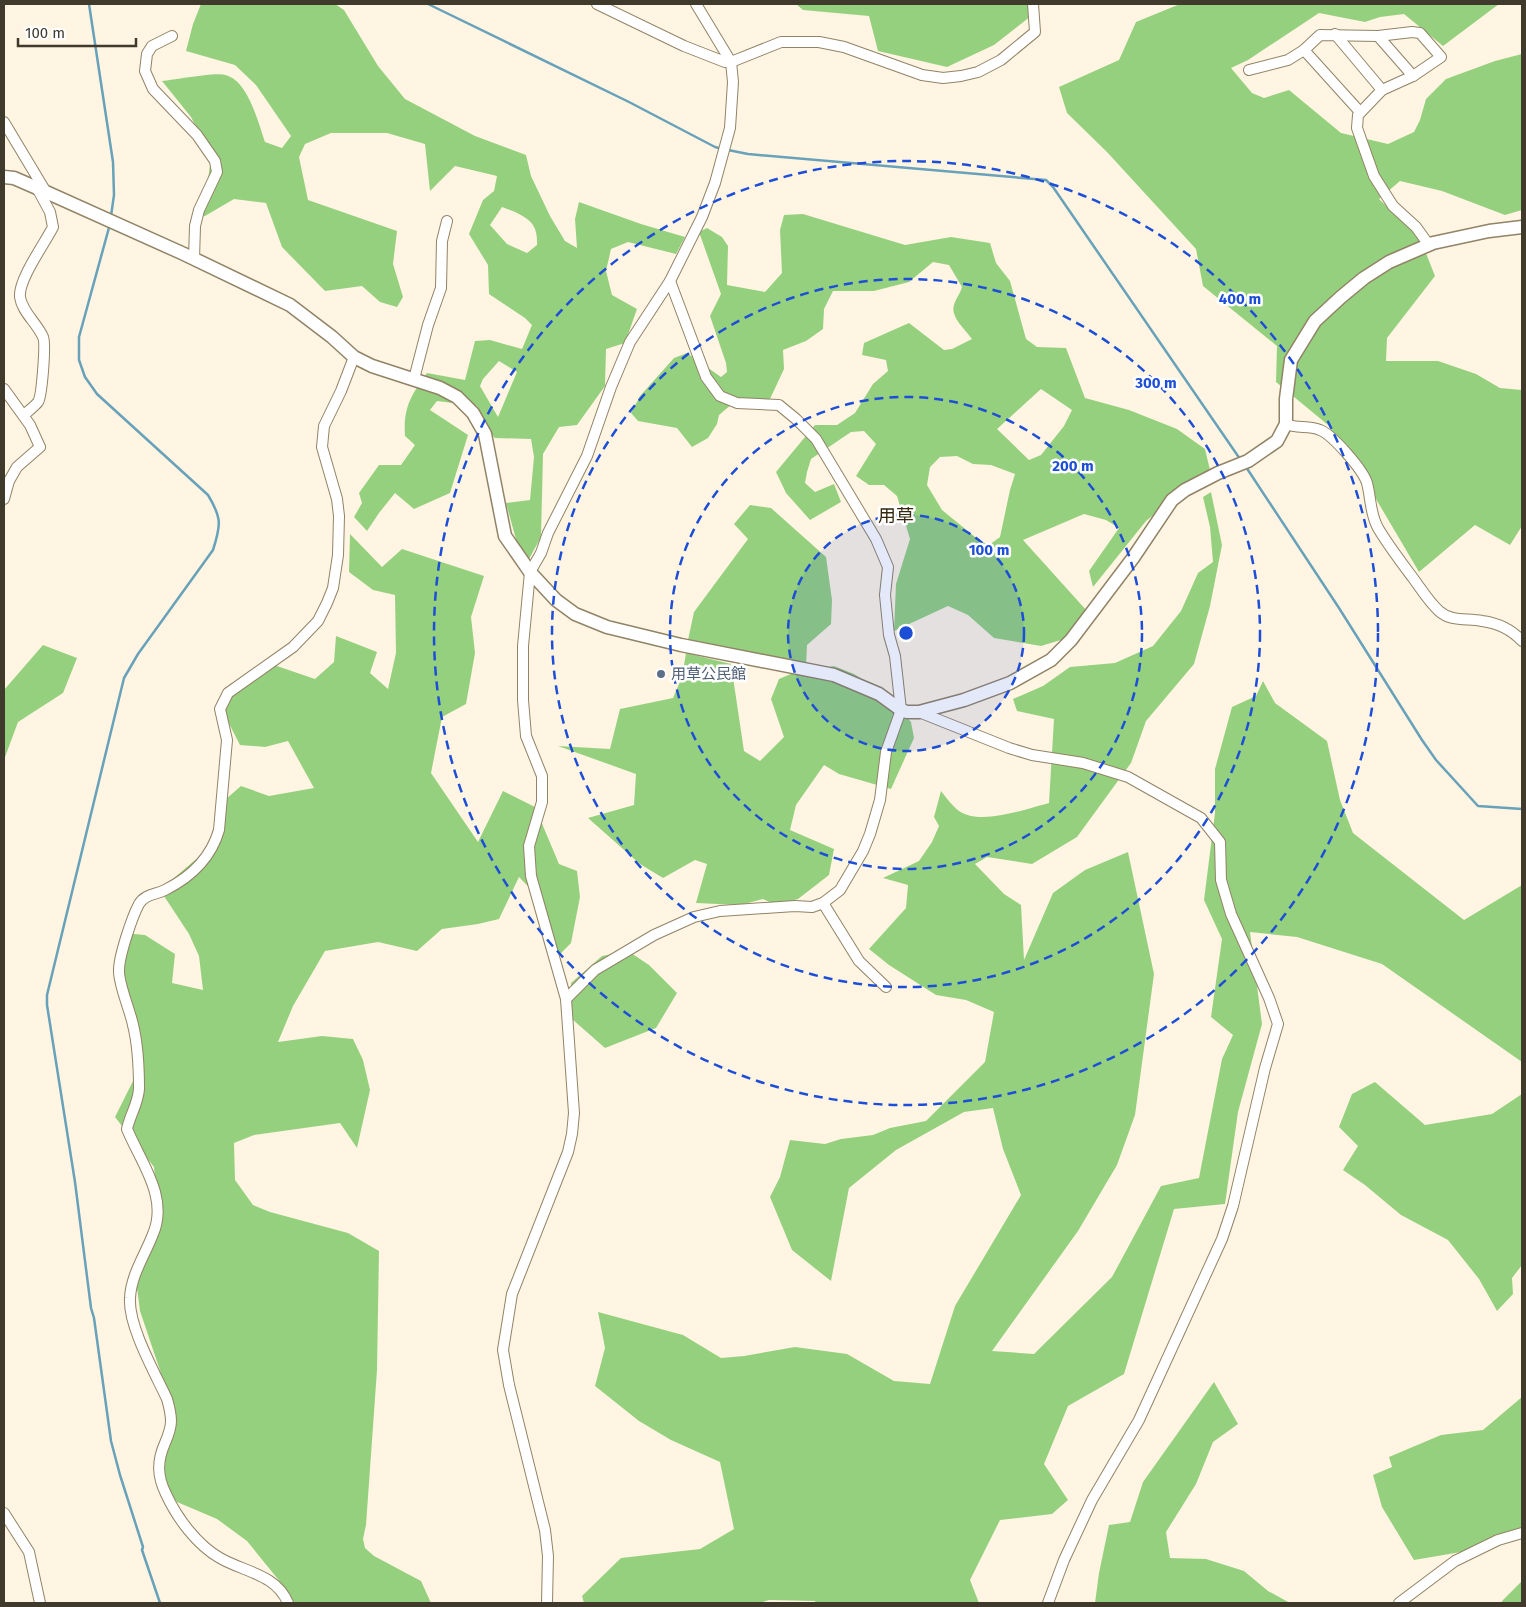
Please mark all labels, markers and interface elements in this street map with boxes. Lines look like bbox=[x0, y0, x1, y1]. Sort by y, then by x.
scale bar bbox=[18, 15, 135, 47]
text: 100 m bbox=[25, 24, 65, 42]
text: 400 m bbox=[1219, 290, 1261, 308]
text: 300 m bbox=[1134, 374, 1177, 392]
text: 200 m bbox=[1052, 457, 1094, 475]
district label: 用草 bbox=[878, 505, 914, 527]
text: 100 m bbox=[969, 541, 1009, 559]
centre of rings bbox=[897, 624, 915, 642]
place label: 用草公民館 bbox=[671, 665, 746, 683]
marker: 用草公民館 bbox=[655, 668, 667, 680]

